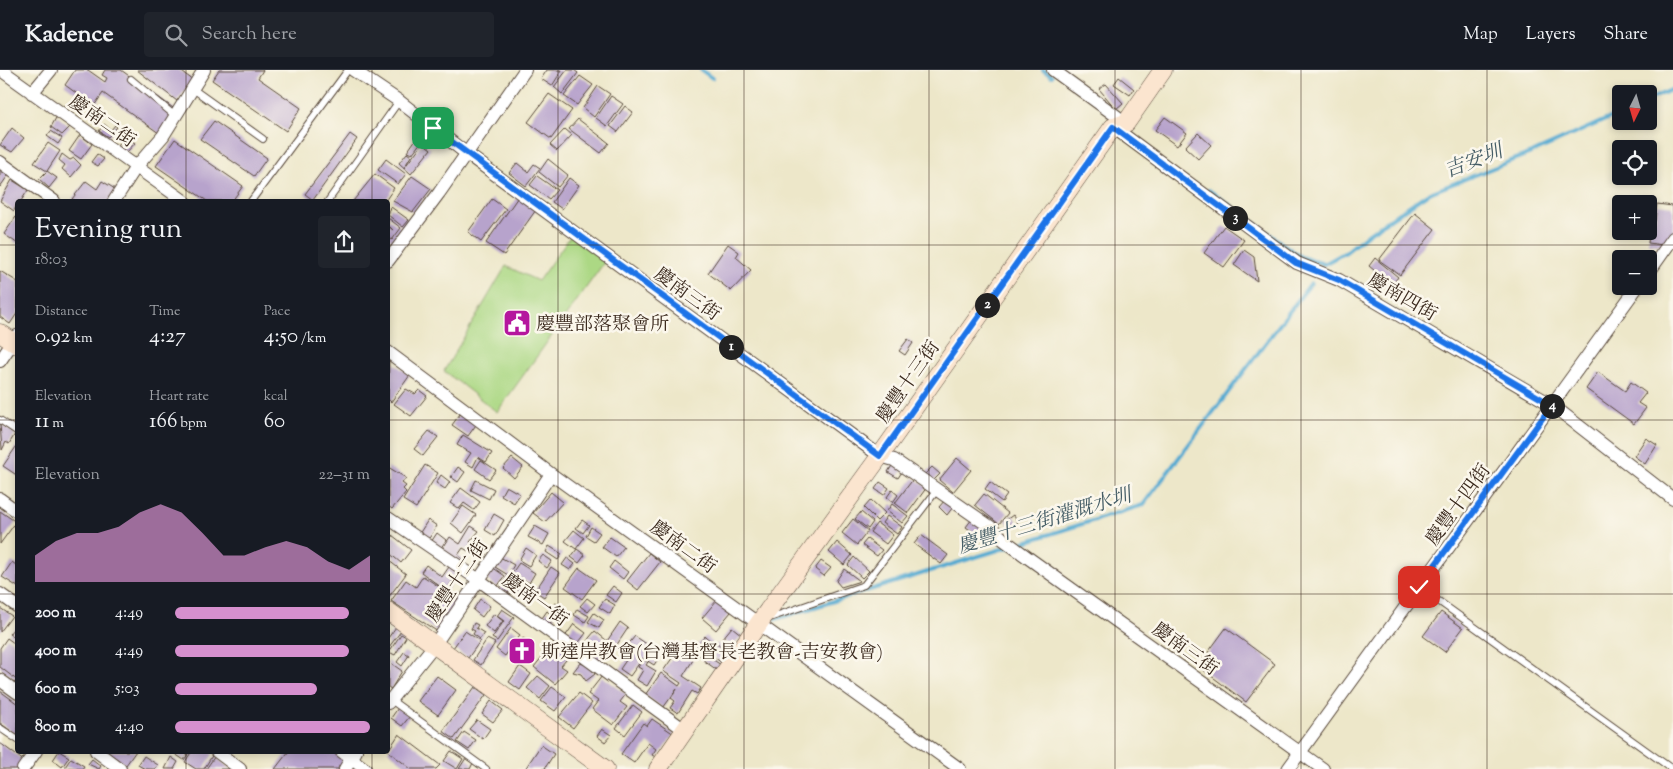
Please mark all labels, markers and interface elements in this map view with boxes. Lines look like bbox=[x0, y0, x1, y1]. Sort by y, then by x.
search box bbox=[144, 12, 494, 57]
text: Kadence bbox=[25, 18, 114, 52]
icon: search bbox=[162, 21, 190, 49]
text: Search here bbox=[202, 21, 297, 48]
text: Map bbox=[1463, 22, 1498, 48]
text: Layers bbox=[1526, 22, 1576, 48]
text: Share bbox=[1604, 22, 1648, 48]
north arrow bbox=[1612, 85, 1658, 130]
map controls bbox=[1612, 85, 1657, 295]
street label: 慶南二街 bbox=[63, 89, 140, 155]
pin bbox=[412, 107, 454, 149]
icon: arrive bbox=[419, 114, 447, 142]
water label: 吉安圳 bbox=[1441, 137, 1510, 187]
button: locate bbox=[1612, 140, 1657, 185]
button: + bbox=[1612, 195, 1657, 240]
pin: 3 bbox=[1222, 206, 1248, 230]
text: 3 bbox=[1233, 208, 1238, 228]
text: Evening run bbox=[35, 210, 182, 250]
button: share bbox=[318, 216, 370, 268]
text: 18:03 bbox=[35, 249, 67, 272]
button: − bbox=[1612, 250, 1657, 295]
street label: 慶南三街 bbox=[648, 262, 725, 328]
street label: 慶南四街 bbox=[1362, 267, 1441, 329]
pin: 2 bbox=[974, 292, 1000, 318]
text: 2 bbox=[984, 295, 991, 315]
text: Distance bbox=[35, 302, 88, 322]
text: Time bbox=[149, 302, 180, 322]
text: Pace bbox=[264, 302, 290, 322]
public building icon: 慶豐部落聚會所 bbox=[502, 308, 532, 338]
place label: 慶豐部落聚會所 bbox=[536, 312, 669, 339]
text: 0.92 bbox=[35, 322, 70, 352]
text: 4:27 bbox=[149, 322, 186, 352]
text: 4:50 bbox=[264, 322, 298, 352]
text: km bbox=[70, 329, 93, 349]
text: /km bbox=[298, 329, 326, 349]
pin: 1 bbox=[718, 334, 744, 360]
street label: 慶豐十三街 bbox=[871, 336, 947, 429]
text: 1 bbox=[729, 337, 734, 357]
text: Elevation bbox=[35, 387, 92, 407]
text: Heart rate bbox=[149, 387, 209, 407]
text: kcal bbox=[264, 387, 288, 407]
pin: 4 bbox=[1540, 394, 1564, 418]
text: 4 bbox=[1549, 396, 1556, 416]
text: 11 bbox=[35, 407, 49, 437]
text: 166 bbox=[149, 407, 177, 437]
text: 60 bbox=[264, 407, 285, 437]
text: m bbox=[49, 414, 64, 434]
text: bpm bbox=[177, 414, 207, 434]
street label: 慶豐十四街 bbox=[1420, 459, 1498, 552]
text: Elevation bbox=[35, 464, 100, 487]
text: 22–31 m bbox=[318, 464, 370, 487]
water label: 慶豐十三街灌溉水圳 bbox=[954, 481, 1138, 563]
street label: 慶南二街 bbox=[644, 515, 721, 581]
street label: 慶豐十二街 bbox=[420, 534, 496, 628]
pin bbox=[1398, 566, 1440, 608]
street label: 慶南一街 bbox=[496, 568, 573, 634]
icon: check bbox=[1405, 573, 1433, 601]
text: 200 m bbox=[35, 602, 76, 625]
text: 4:49 bbox=[115, 602, 143, 625]
street label: 慶南三街 bbox=[1146, 617, 1223, 683]
church icon: 斯達岸教會(台灣基督長老教會-吉安教會) bbox=[507, 636, 537, 666]
text: 400 m bbox=[35, 640, 77, 663]
text: 4:49 bbox=[115, 640, 143, 663]
place label: 斯達岸教會(台灣基督長老教會-吉安教會) bbox=[541, 640, 883, 667]
text: 600 m bbox=[35, 678, 77, 701]
text: 5:03 bbox=[115, 678, 139, 701]
text: 800 m bbox=[35, 716, 77, 739]
text: 4:40 bbox=[115, 716, 144, 739]

